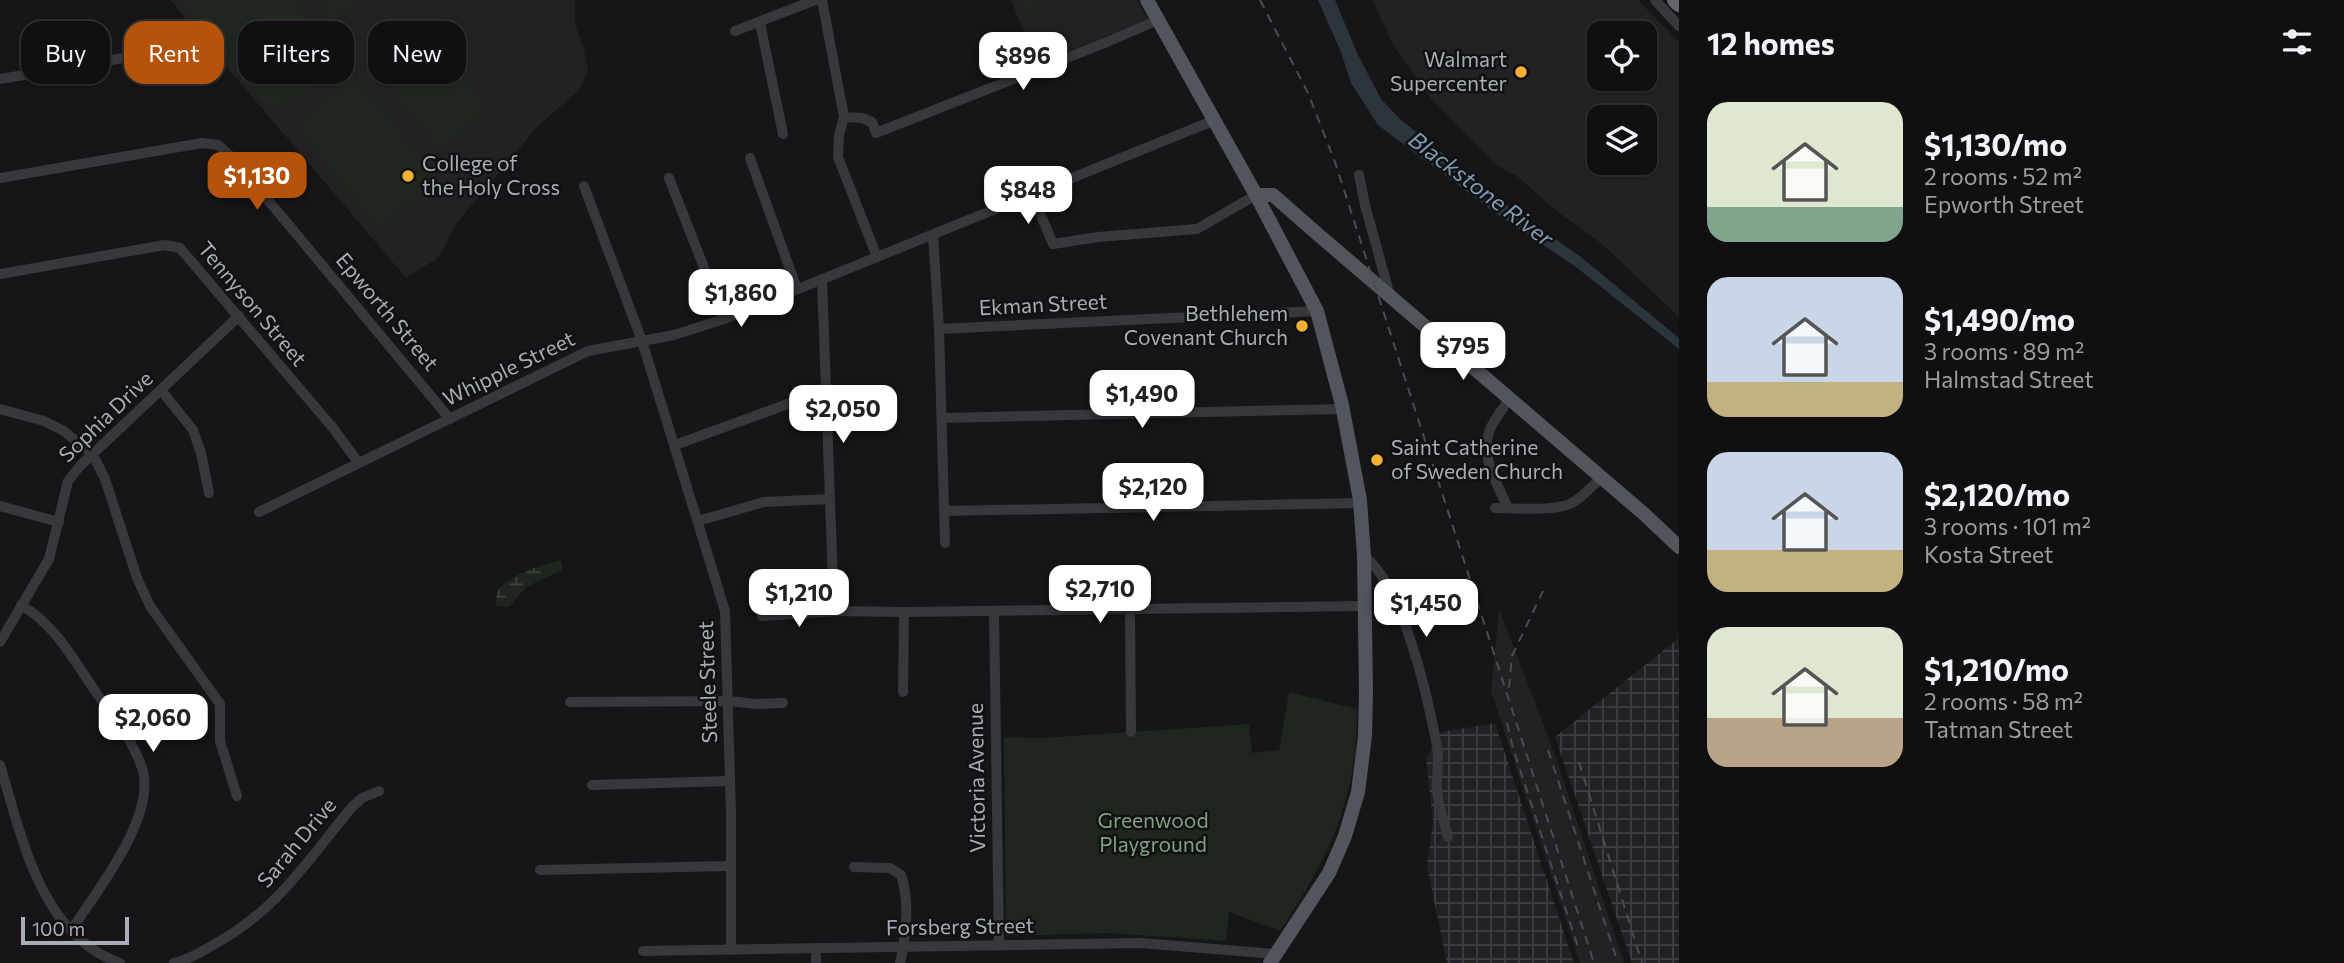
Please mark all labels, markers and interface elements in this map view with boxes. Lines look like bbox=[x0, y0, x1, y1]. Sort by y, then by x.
chip: Buy bbox=[21, 21, 110, 84]
chip: Rent bbox=[124, 21, 224, 84]
chip: Filters bbox=[238, 21, 354, 84]
chip: New bbox=[368, 21, 466, 84]
map controls bbox=[1587, 21, 1657, 175]
button: locate bbox=[1587, 21, 1657, 91]
icon: filters bbox=[2278, 23, 2316, 61]
text: 12 homes bbox=[1707, 24, 1835, 61]
pin: $896 bbox=[982, 32, 1064, 92]
text: $896 bbox=[995, 41, 1051, 69]
place label: Walmart Supercenter bbox=[1390, 46, 1507, 95]
marker: Walmart Supercenter bbox=[1513, 64, 1529, 80]
button: layers bbox=[1587, 105, 1657, 175]
water label: Blackstone River bbox=[1404, 125, 1560, 252]
text: $1,130/mo bbox=[1924, 125, 2067, 162]
icon: home bbox=[1763, 130, 1847, 214]
place label: College of the Holy Cross bbox=[422, 150, 560, 199]
pin: $1,130 bbox=[200, 152, 314, 212]
text: $1,130 bbox=[224, 161, 290, 189]
text: 2 rooms · 52 m² bbox=[1924, 162, 2082, 190]
pin: $848 bbox=[987, 166, 1069, 226]
marker: College of the Holy Cross bbox=[400, 168, 416, 184]
text: $848 bbox=[1000, 175, 1056, 203]
text: Epworth Street bbox=[1924, 190, 2084, 218]
street label: Tennyson Street bbox=[194, 236, 313, 370]
street label: Epworth Street bbox=[332, 247, 445, 375]
pin: $1,860 bbox=[684, 270, 798, 329]
text: $1,860 bbox=[705, 278, 777, 306]
street label: Ekman Street bbox=[978, 288, 1108, 319]
place label: Bethlehem Covenant Church bbox=[1124, 300, 1288, 349]
text: $1,490/mo bbox=[1924, 300, 2075, 337]
icon: home bbox=[1763, 305, 1847, 389]
marker: Bethlehem Covenant Church bbox=[1294, 318, 1310, 334]
pin: $795 bbox=[1422, 322, 1504, 382]
street label: Whipple Street bbox=[438, 325, 578, 410]
text: $795 bbox=[1436, 331, 1490, 359]
text: 3 rooms · 89 m² bbox=[1924, 337, 2084, 365]
street label: Sophia Drive bbox=[53, 365, 157, 467]
text: Halmstad Street bbox=[1924, 365, 2094, 393]
pin: $1,490 bbox=[1085, 370, 1199, 430]
text: $1,490 bbox=[1106, 379, 1178, 407]
pin: $2,050 bbox=[786, 386, 900, 445]
text: $2,050 bbox=[805, 394, 881, 422]
place label: Saint Catherine of Sweden Church bbox=[1391, 434, 1563, 483]
marker: Saint Catherine of Sweden Church bbox=[1369, 452, 1385, 468]
pin: $2,120 bbox=[1096, 463, 1210, 523]
text: $2,120 bbox=[1119, 472, 1188, 500]
text: $2,120/mo bbox=[1924, 475, 2070, 512]
icon: home bbox=[1763, 480, 1847, 564]
text: 3 rooms · 101 m² bbox=[1924, 512, 2091, 540]
text: Kosta Street bbox=[1924, 540, 2053, 568]
pin: $2,710 bbox=[1043, 566, 1157, 625]
pin: $1,210 bbox=[742, 570, 856, 629]
text: $2,710 bbox=[1065, 574, 1135, 602]
text: $1,210 bbox=[765, 578, 833, 606]
pin: $1,450 bbox=[1369, 580, 1483, 639]
text: $1,450 bbox=[1390, 588, 1462, 616]
street label: Steele Street bbox=[692, 620, 721, 744]
text: $1,210/mo bbox=[1924, 650, 2069, 687]
icon: home bbox=[1763, 655, 1847, 739]
text: 2 rooms · 58 m² bbox=[1924, 687, 2083, 715]
pin: $2,060 bbox=[96, 694, 210, 754]
text: $2,060 bbox=[115, 703, 191, 731]
street label: Victoria Avenue bbox=[962, 703, 989, 853]
text: Tatman Street bbox=[1924, 715, 2073, 743]
street label: Sarah Drive bbox=[251, 792, 341, 892]
park label: Greenwood Playground bbox=[1097, 807, 1209, 856]
street label: Forsberg Street bbox=[886, 912, 1034, 939]
scale bar bbox=[21, 914, 130, 946]
text: 100 m bbox=[32, 917, 85, 940]

